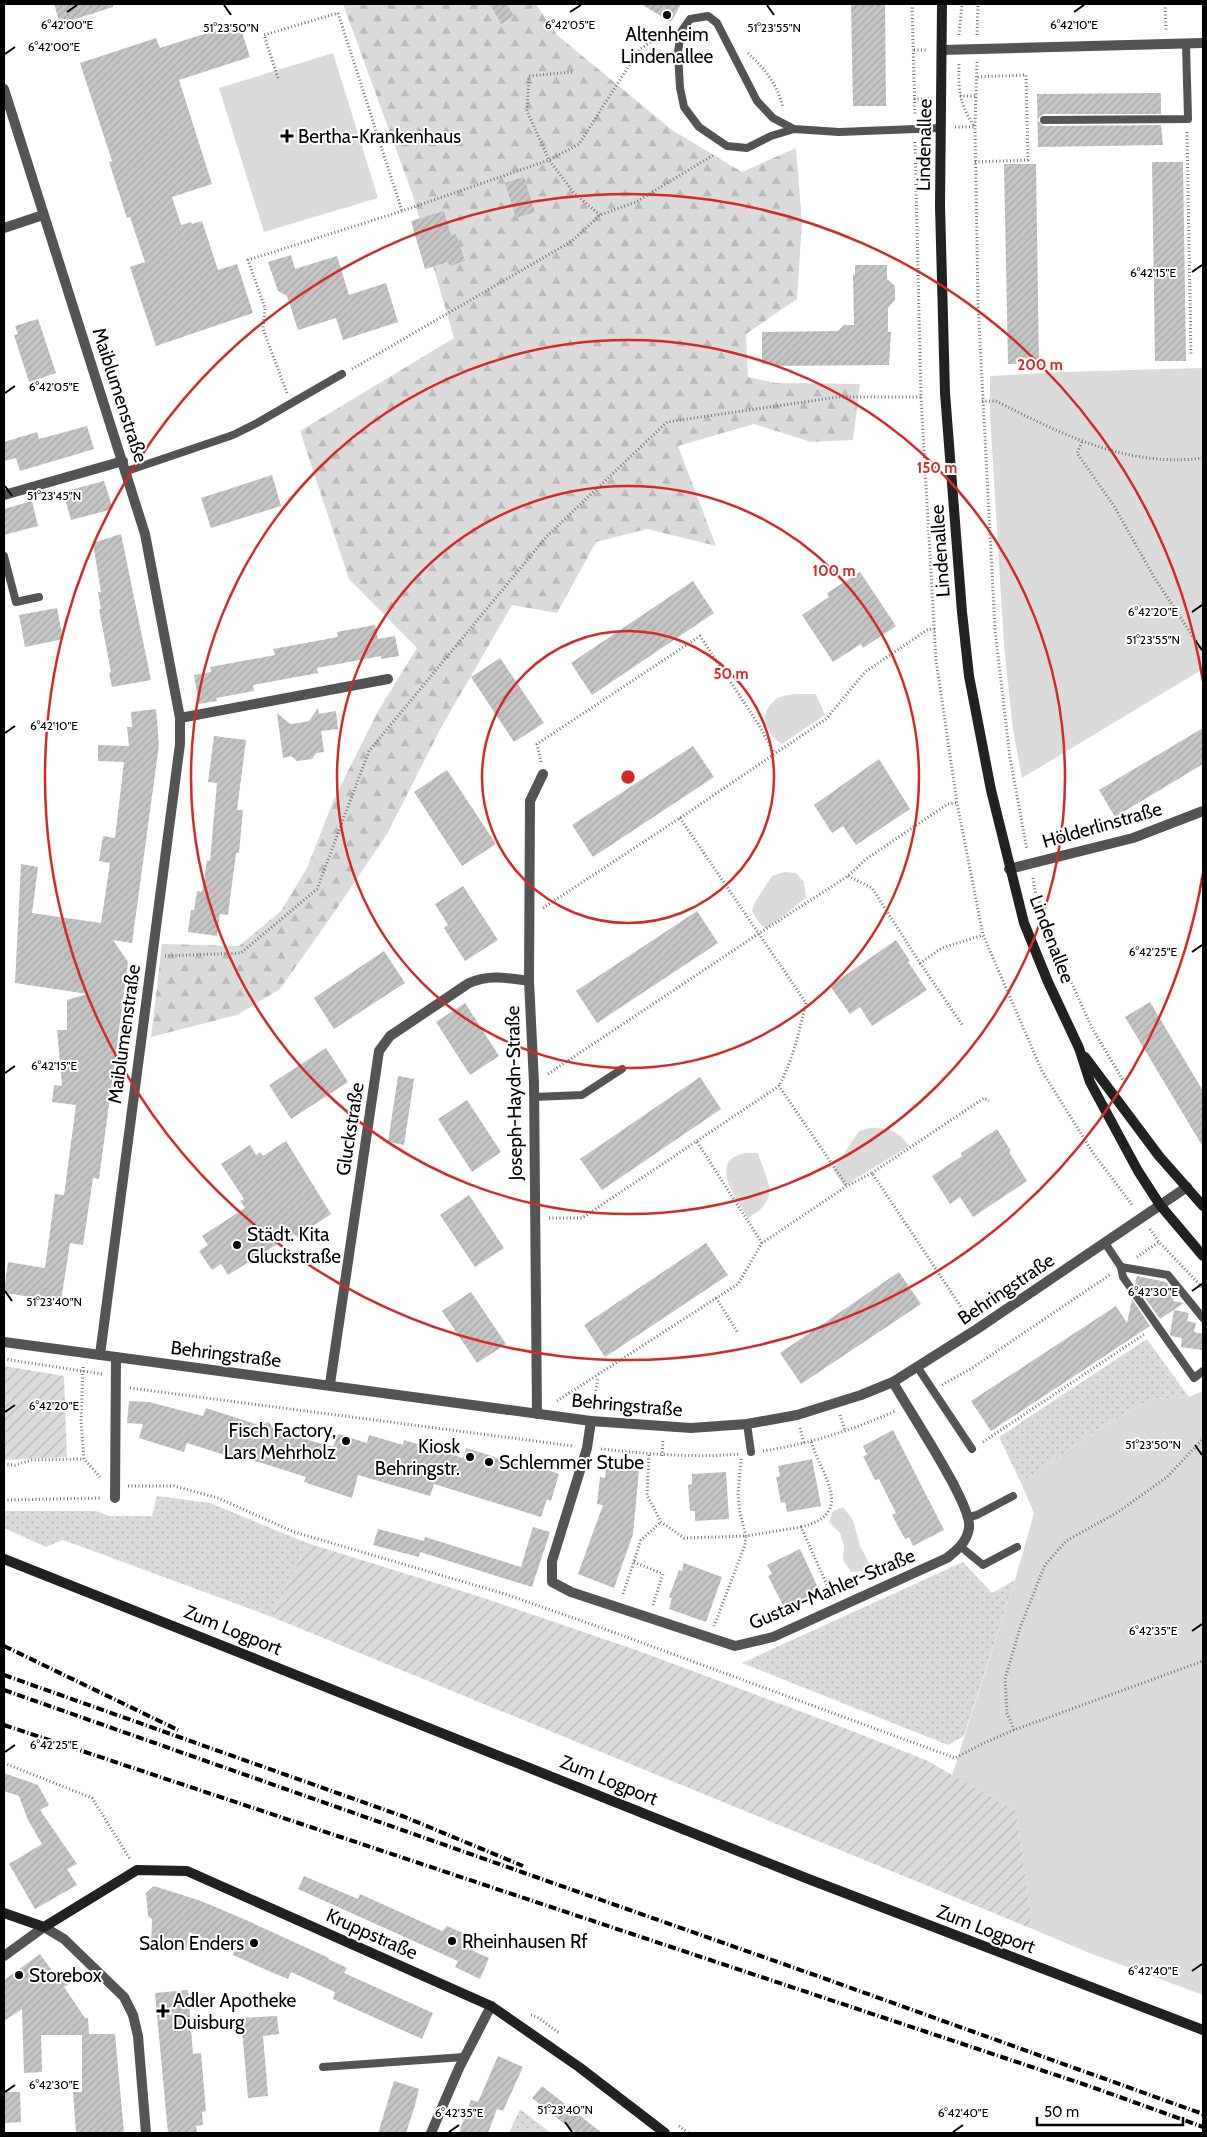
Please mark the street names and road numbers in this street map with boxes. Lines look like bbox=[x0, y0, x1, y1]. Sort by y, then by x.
street label: Lindenallee bbox=[912, 98, 936, 191]
street label: Maiblumenstraße bbox=[87, 325, 153, 466]
street label: Lindenallee bbox=[925, 504, 955, 598]
street label: Hölderlinstraße bbox=[1040, 797, 1165, 853]
street label: Lindenallee bbox=[1025, 892, 1079, 987]
street label: Maiblumenstraße bbox=[103, 963, 145, 1105]
street label: Joseph-Haydn-Straße bbox=[501, 1005, 527, 1182]
street label: Gluckstraße bbox=[331, 1080, 369, 1177]
street label: Behringstraße bbox=[953, 1248, 1059, 1330]
street label: Behringstraße bbox=[169, 1336, 283, 1372]
street label: Behringstraße bbox=[571, 1389, 684, 1421]
street label: Gustav-Mahler-Straße bbox=[746, 1544, 919, 1634]
street label: Zum Logport bbox=[181, 1600, 286, 1660]
street label: Zum Logport bbox=[557, 1750, 662, 1810]
street label: Zum Logport bbox=[934, 1900, 1039, 1958]
street label: Kruppstraße bbox=[323, 1904, 422, 1964]

